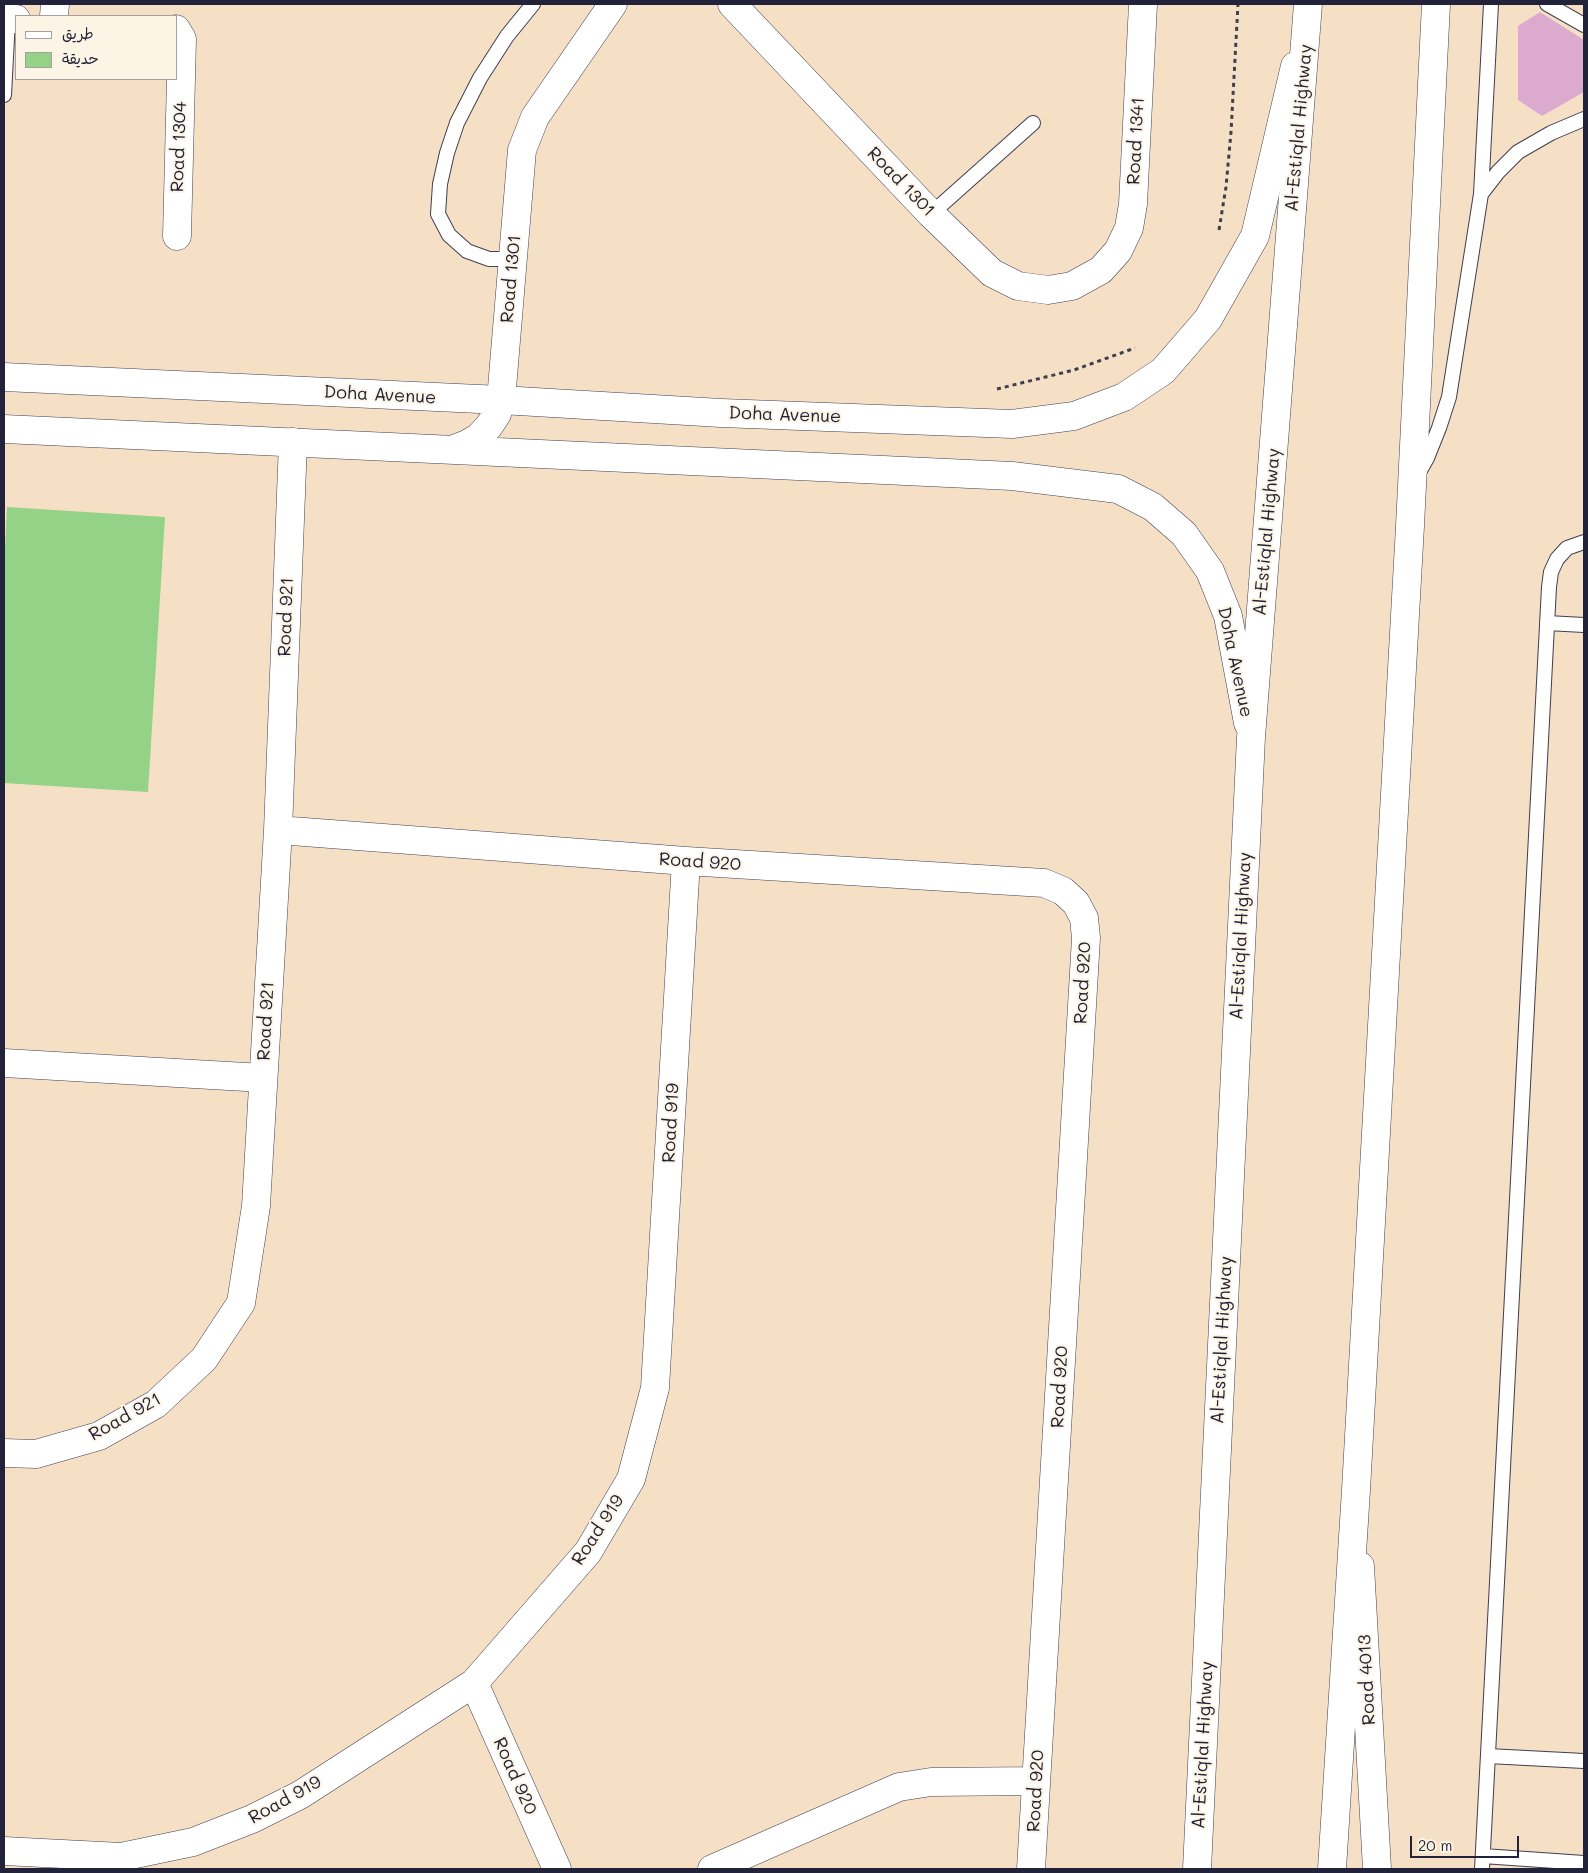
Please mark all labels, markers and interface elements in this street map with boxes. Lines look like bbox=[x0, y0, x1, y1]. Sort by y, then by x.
legend bbox=[15, 15, 178, 80]
text: طريق bbox=[62, 23, 94, 43]
street label: Al-Estiqlal Highway bbox=[1281, 43, 1317, 213]
text: حديقة bbox=[62, 48, 99, 68]
street label: Road 1341 bbox=[1123, 97, 1149, 185]
street label: Road 1304 bbox=[167, 101, 191, 193]
street label: Road 1301 bbox=[863, 143, 939, 221]
street label: Road 1301 bbox=[496, 234, 526, 324]
street label: Doha Avenue bbox=[323, 381, 437, 409]
street label: Doha Avenue bbox=[728, 402, 842, 428]
street label: Al-Estiqlal Highway bbox=[1249, 447, 1285, 617]
street label: Road 921 bbox=[274, 577, 298, 657]
street label: Doha Avenue bbox=[1213, 605, 1257, 719]
street label: Road 920 bbox=[658, 848, 742, 876]
street label: Al-Estiqlal Highway bbox=[1226, 851, 1256, 1021]
street label: Road 920 bbox=[1070, 941, 1096, 1025]
street label: Road 921 bbox=[253, 981, 279, 1061]
street label: Road 919 bbox=[658, 1083, 684, 1163]
street label: Al-Estiqlal Highway bbox=[1207, 1255, 1237, 1425]
street label: Road 920 bbox=[1047, 1345, 1073, 1429]
street label: Road 921 bbox=[85, 1388, 165, 1446]
street label: Road 919 bbox=[567, 1491, 629, 1569]
street label: Road 4013 bbox=[1354, 1634, 1380, 1726]
street label: Al-Estiqlal Highway bbox=[1188, 1660, 1218, 1830]
street label: Road 920 bbox=[488, 1734, 542, 1818]
street label: Road 920 bbox=[1023, 1749, 1049, 1833]
street label: Road 919 bbox=[245, 1771, 325, 1829]
scale bar bbox=[1413, 1826, 1522, 1858]
text: 20 m bbox=[1418, 1835, 1452, 1855]

